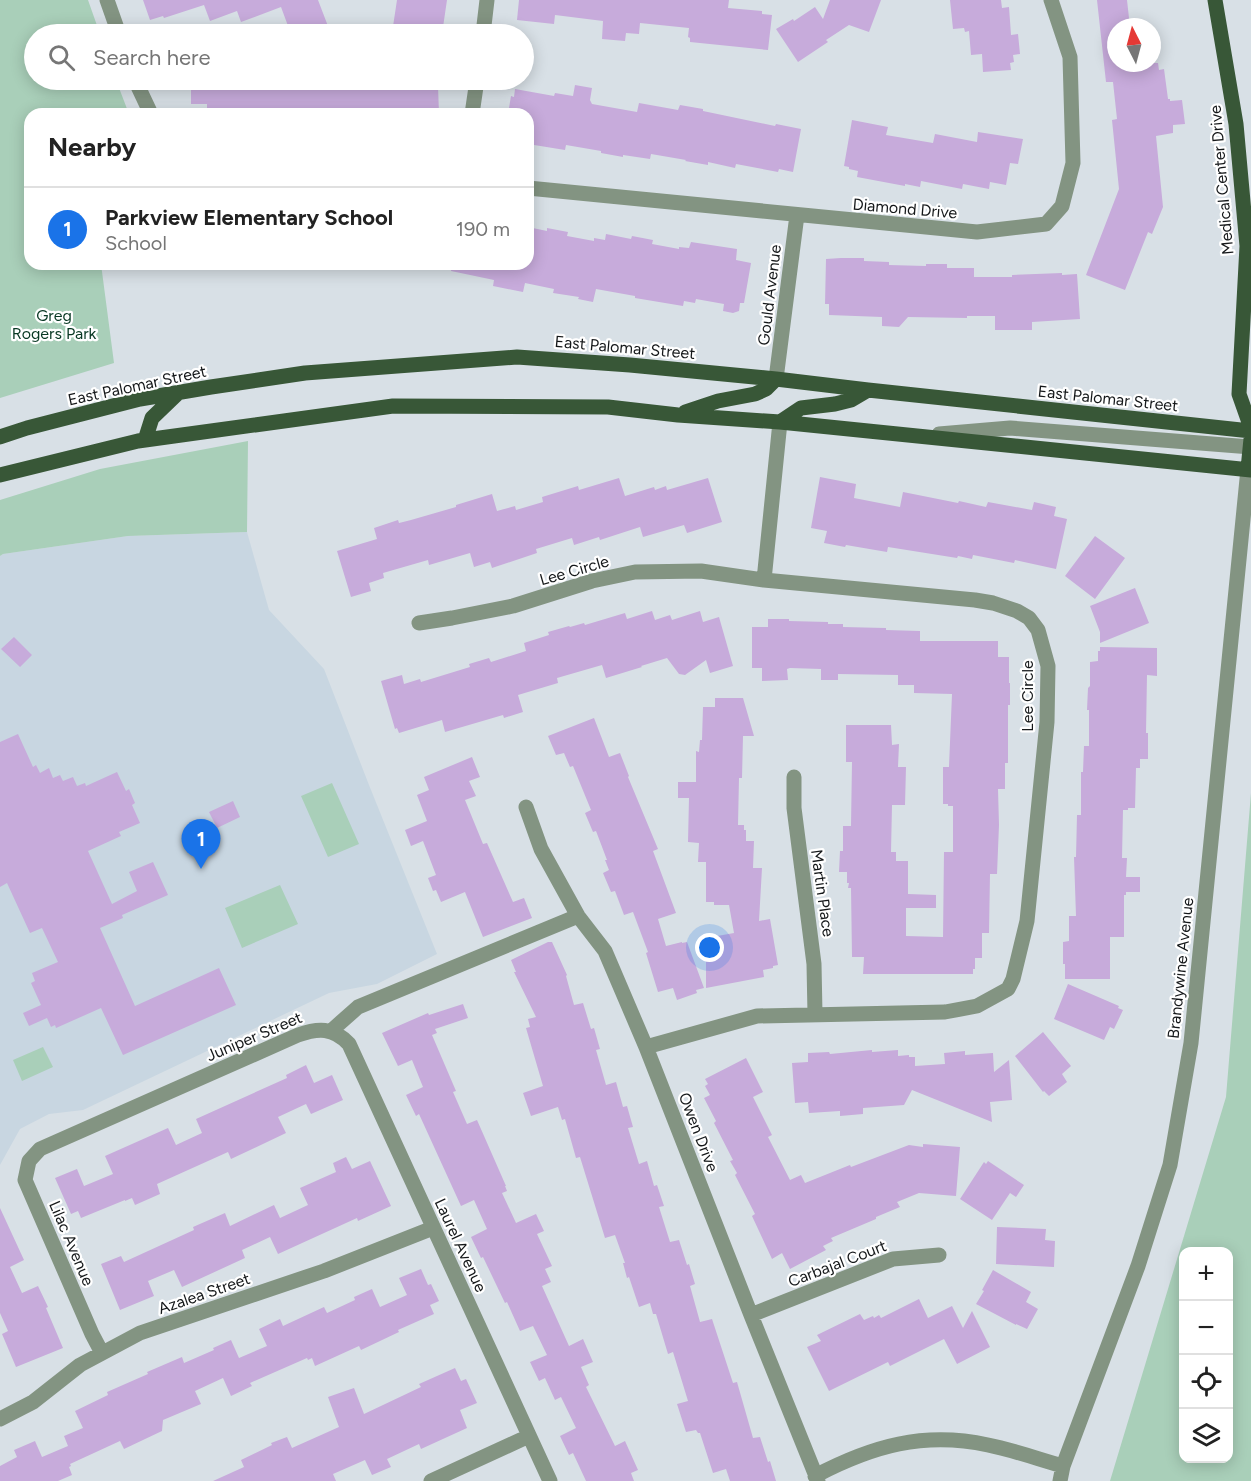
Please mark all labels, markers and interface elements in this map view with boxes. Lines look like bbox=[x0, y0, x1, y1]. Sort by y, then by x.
north arrow bbox=[1107, 18, 1161, 72]
search box bbox=[24, 24, 534, 90]
icon: search bbox=[45, 41, 78, 74]
text: Search here bbox=[93, 44, 211, 71]
street label: Medical Center Drive bbox=[1205, 104, 1237, 255]
text: Nearby bbox=[48, 131, 136, 163]
street label: Diamond Drive bbox=[852, 194, 958, 223]
text: Parkview Elementary School bbox=[105, 204, 393, 231]
text: 1 bbox=[63, 217, 72, 241]
text: 190 m bbox=[456, 217, 510, 241]
text: School bbox=[105, 231, 167, 255]
street label: Gould Avenue bbox=[754, 243, 785, 347]
park label: Greg Rogers Park bbox=[12, 306, 97, 343]
street label: East Palomar Street bbox=[554, 332, 696, 363]
street label: East Palomar Street bbox=[66, 362, 208, 409]
street label: East Palomar Street bbox=[1037, 382, 1179, 415]
street label: Lee Circle bbox=[537, 551, 611, 589]
street label: Lee Circle bbox=[1018, 660, 1037, 732]
pin: 1 bbox=[182, 820, 220, 869]
street label: Martin Place bbox=[807, 848, 838, 938]
street label: Brandywine Avenue bbox=[1164, 896, 1197, 1040]
your location bbox=[695, 933, 724, 962]
street label: Juniper Street bbox=[203, 1008, 305, 1065]
street label: Owen Drive bbox=[675, 1090, 722, 1175]
street label: Laurel Avenue bbox=[431, 1195, 491, 1295]
street label: Lilac Avenue bbox=[45, 1198, 98, 1289]
street label: Carbajal Court bbox=[785, 1236, 889, 1291]
map controls bbox=[1179, 1247, 1233, 1463]
button: + bbox=[1179, 1247, 1233, 1301]
street label: Azalea Street bbox=[156, 1269, 253, 1318]
button: − bbox=[1179, 1301, 1233, 1355]
button: locate bbox=[1179, 1355, 1233, 1409]
button: layers bbox=[1179, 1409, 1233, 1463]

